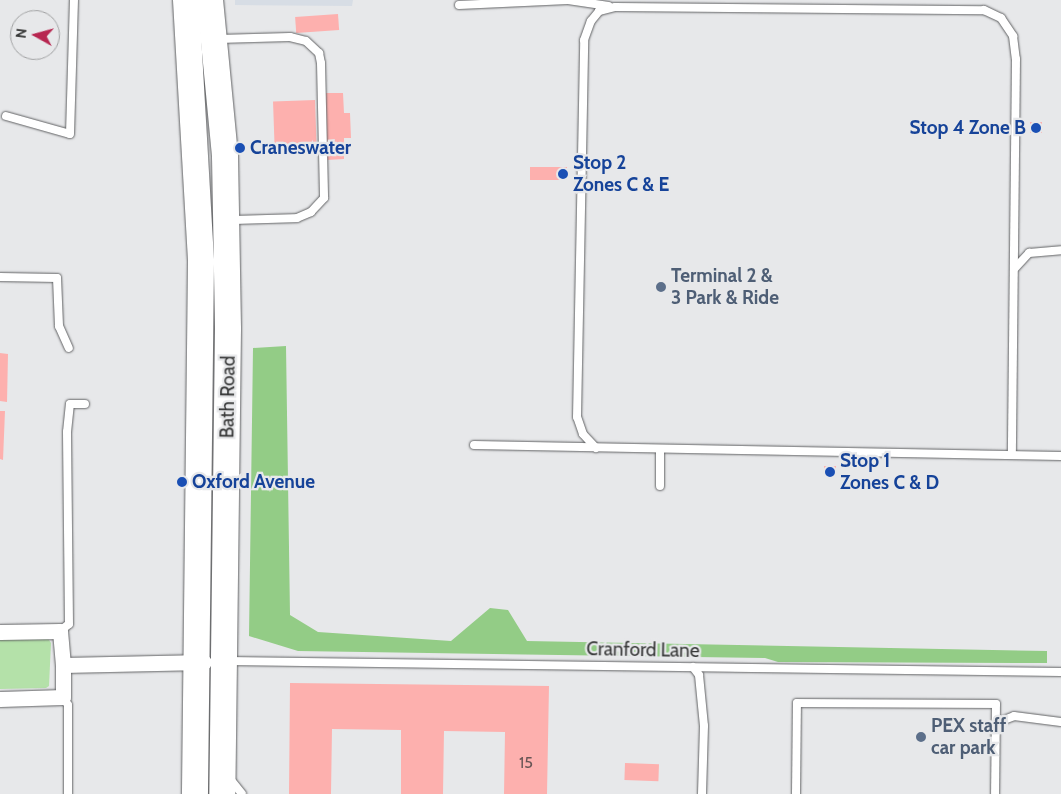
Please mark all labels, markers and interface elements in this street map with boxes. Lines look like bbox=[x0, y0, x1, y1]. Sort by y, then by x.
north arrow bbox=[10, 10, 60, 60]
text: N bbox=[12, 27, 31, 39]
place label: Stop 4 Zone B bbox=[909, 117, 1026, 139]
marker: Stop 4 Zone B bbox=[1030, 122, 1042, 134]
place label: Craneswater bbox=[250, 137, 351, 159]
marker: Craneswater bbox=[234, 142, 246, 154]
place label: Stop 2 Zones C & E bbox=[573, 152, 669, 196]
marker: Stop 2 Zones C & E bbox=[557, 168, 569, 180]
place label: Terminal 2 & 3 Park & Ride bbox=[671, 265, 779, 309]
marker: Terminal 2 & 3 Park & Ride bbox=[655, 281, 667, 293]
street label: Bath Road bbox=[216, 356, 240, 438]
place label: Stop 1 Zones C & D bbox=[840, 450, 939, 494]
marker: Stop 1 Zones C & D bbox=[824, 466, 836, 478]
place label: Oxford Avenue bbox=[192, 471, 315, 493]
marker: Oxford Avenue bbox=[176, 476, 188, 488]
street label: Cranford Lane bbox=[586, 638, 700, 662]
place label: PEX staff car park bbox=[931, 715, 1006, 759]
marker: PEX staff car park bbox=[915, 731, 927, 743]
house number: 15 bbox=[519, 753, 533, 773]

